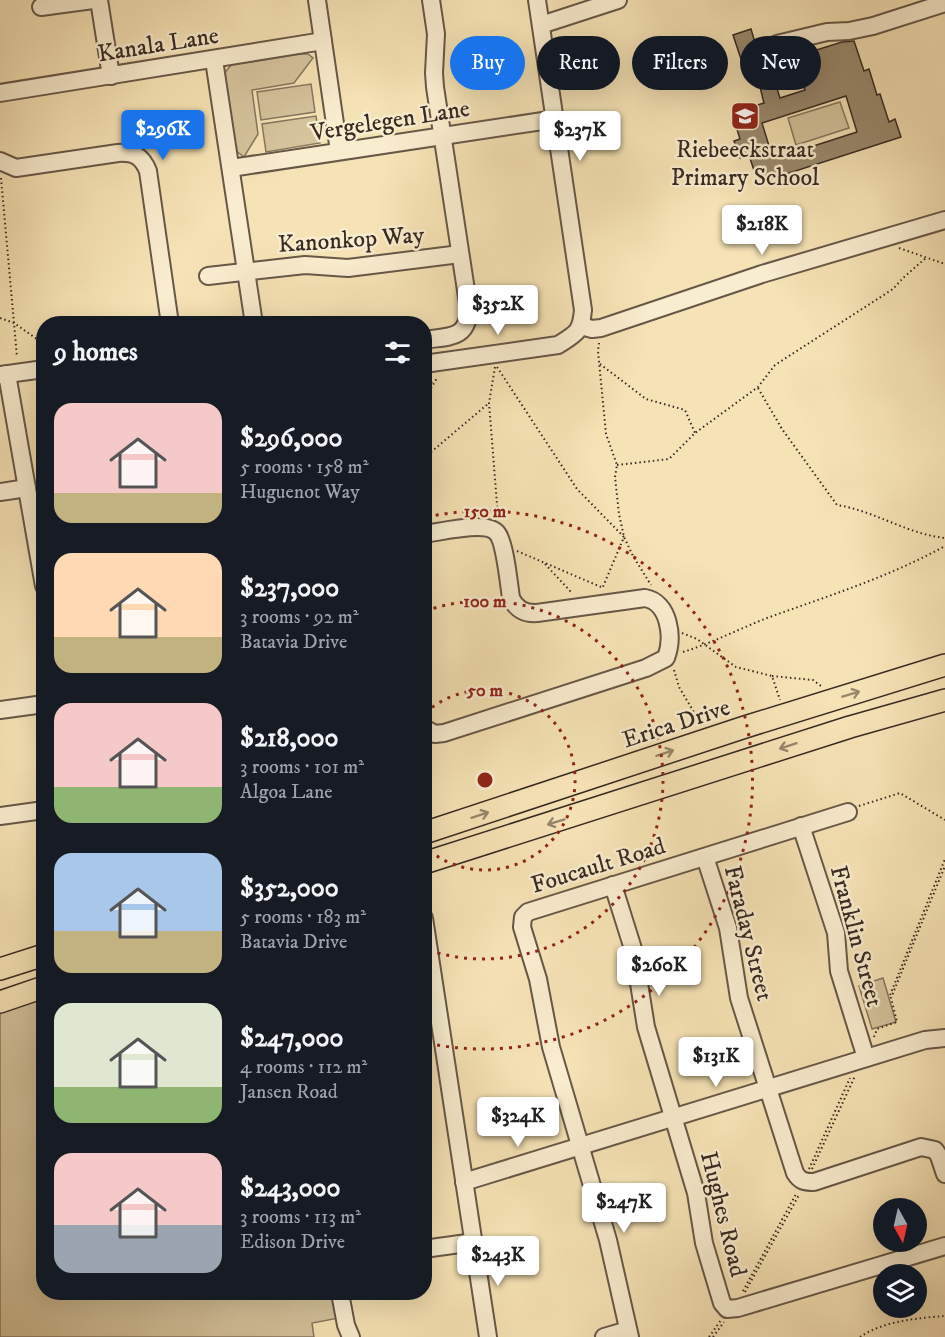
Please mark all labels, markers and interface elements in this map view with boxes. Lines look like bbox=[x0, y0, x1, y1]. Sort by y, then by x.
street label: Kanala Lane bbox=[95, 21, 221, 69]
chip: Buy bbox=[450, 36, 525, 90]
chip: Rent bbox=[537, 36, 620, 90]
chip: Filters bbox=[632, 36, 728, 90]
chip: New bbox=[740, 36, 821, 90]
street label: Vergelegen Lane bbox=[307, 94, 472, 149]
school or university icon: Riebeeckstraat Primary School bbox=[729, 100, 761, 132]
pin: $296K bbox=[121, 110, 205, 161]
pin: $237K bbox=[538, 111, 622, 162]
text: $296K bbox=[135, 117, 191, 142]
text: $237K bbox=[554, 118, 606, 143]
place label: Riebeeckstraat Primary School bbox=[671, 135, 820, 193]
pin: $218K bbox=[720, 205, 804, 256]
text: $218K bbox=[736, 212, 788, 237]
street label: Kanonkop Way bbox=[277, 220, 426, 260]
pin: $352K bbox=[456, 285, 540, 336]
text: $352K bbox=[472, 292, 524, 317]
text: 9 homes bbox=[54, 336, 138, 369]
icon: filters bbox=[381, 336, 414, 369]
text: $296,000 bbox=[240, 422, 342, 455]
icon: home bbox=[102, 427, 174, 499]
text: 5 rooms · 158 m² bbox=[240, 455, 369, 480]
text: Huguenot Way bbox=[240, 480, 360, 505]
text: 150 m bbox=[464, 501, 507, 523]
text: $237,000 bbox=[240, 572, 339, 605]
icon: home bbox=[102, 577, 174, 649]
text: 100 m bbox=[463, 591, 507, 613]
text: 3 rooms · 92 m² bbox=[240, 605, 359, 630]
text: Batavia Drive bbox=[240, 630, 347, 655]
text: 50 m bbox=[466, 680, 503, 702]
one-way arrow bbox=[841, 687, 860, 698]
street label: Erica Drive bbox=[619, 692, 734, 755]
text: $218,000 bbox=[240, 722, 339, 755]
icon: home bbox=[102, 727, 174, 799]
one-way arrow bbox=[779, 741, 798, 752]
one-way arrow bbox=[655, 747, 674, 758]
text: 3 rooms · 101 m² bbox=[240, 755, 364, 780]
centre of rings bbox=[475, 770, 495, 790]
text: Algoa Lane bbox=[240, 780, 333, 805]
one-way arrow bbox=[470, 809, 489, 820]
one-way arrow bbox=[547, 817, 566, 828]
street label: Foucault Road bbox=[527, 831, 669, 901]
street label: Faraday Street bbox=[717, 862, 779, 1004]
street label: Franklin Street bbox=[823, 862, 889, 1010]
text: $352,000 bbox=[240, 872, 339, 905]
icon: home bbox=[102, 877, 174, 949]
text: 5 rooms · 183 m² bbox=[240, 905, 366, 930]
text: Batavia Drive bbox=[240, 930, 347, 955]
pin: $260K bbox=[617, 946, 701, 997]
text: $260K bbox=[631, 953, 687, 978]
text: $247,000 bbox=[240, 1022, 344, 1055]
icon: home bbox=[102, 1027, 174, 1099]
pin: $131K bbox=[674, 1037, 758, 1088]
text: $131K bbox=[692, 1044, 740, 1069]
text: 4 rooms · 112 m² bbox=[240, 1055, 368, 1080]
text: Jansen Road bbox=[240, 1080, 338, 1105]
pin: $324K bbox=[476, 1097, 560, 1148]
text: $324K bbox=[491, 1104, 545, 1129]
street label: Hughes Road bbox=[693, 1148, 753, 1280]
text: $243,000 bbox=[240, 1172, 341, 1205]
icon: home bbox=[102, 1177, 174, 1249]
pin: $247K bbox=[582, 1183, 666, 1234]
text: $247K bbox=[596, 1190, 652, 1215]
north arrow bbox=[873, 1198, 927, 1252]
map controls bbox=[873, 1198, 927, 1318]
text: 3 rooms · 113 m² bbox=[240, 1205, 361, 1230]
text: Edison Drive bbox=[240, 1230, 345, 1255]
pin: $243K bbox=[456, 1236, 540, 1287]
text: $243K bbox=[471, 1243, 525, 1268]
button: layers bbox=[873, 1264, 927, 1318]

